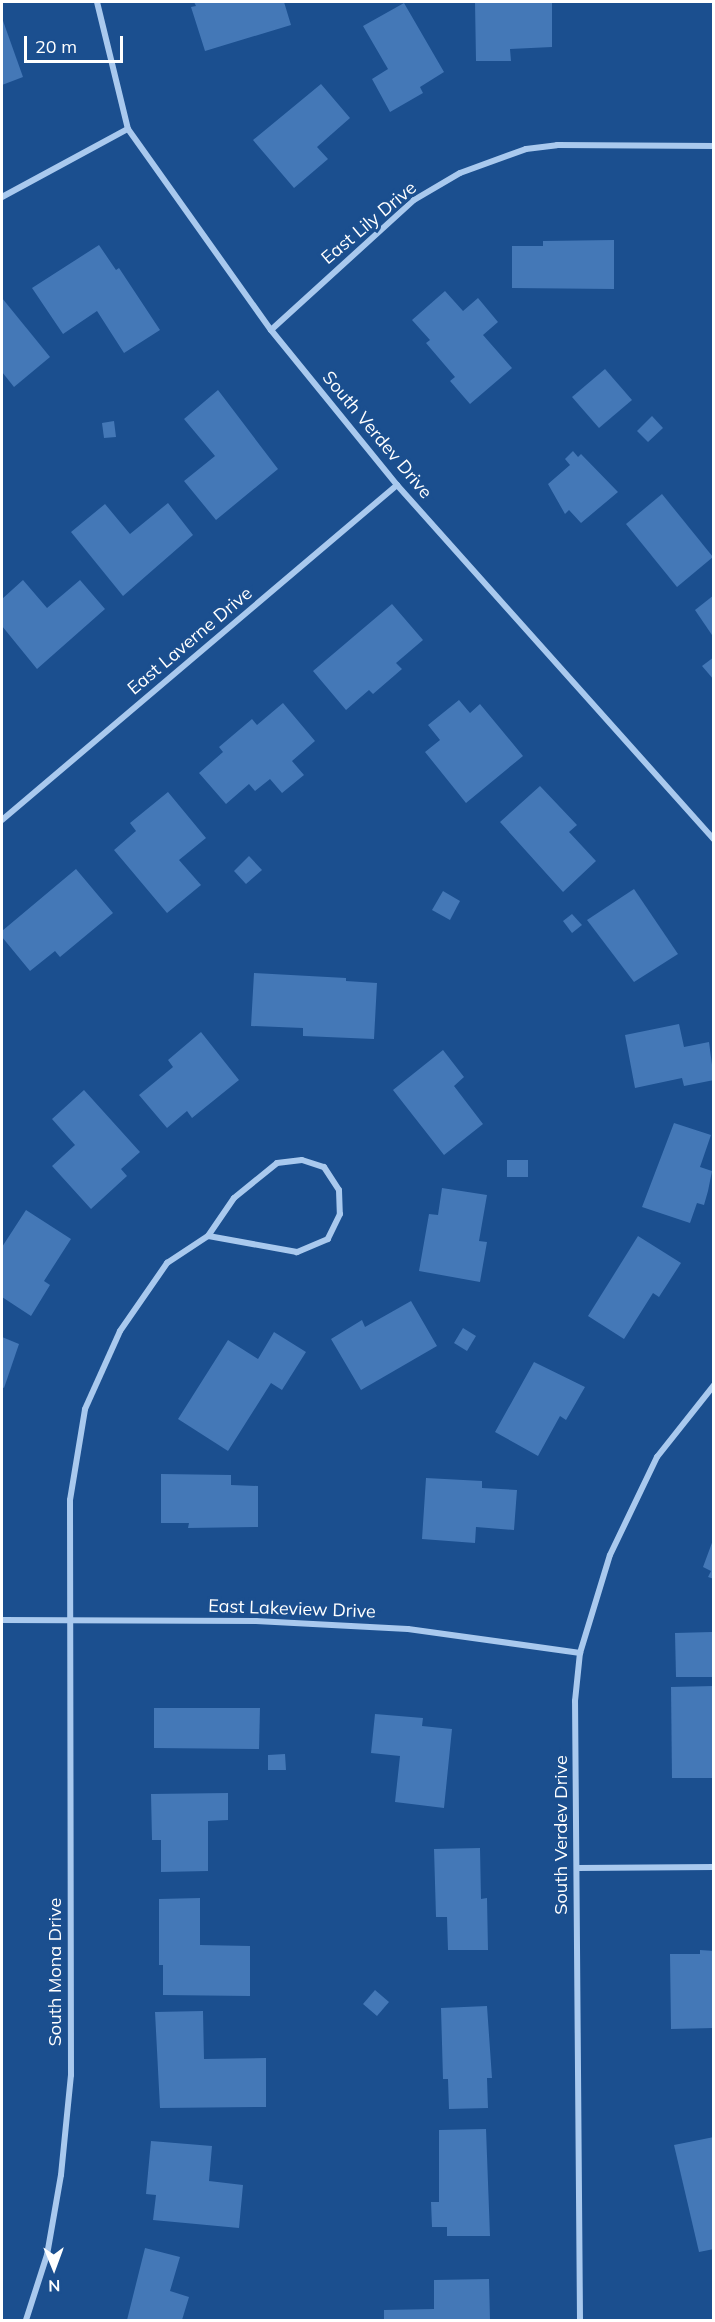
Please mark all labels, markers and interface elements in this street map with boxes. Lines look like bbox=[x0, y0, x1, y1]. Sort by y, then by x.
scale bar bbox=[27, 24, 126, 62]
text: 20 m bbox=[35, 35, 77, 58]
street label: East Lily Drive bbox=[317, 177, 421, 269]
street label: South Verdev Drive bbox=[318, 367, 436, 503]
street label: East Laverne Drive bbox=[123, 583, 257, 699]
street label: East Lakeview Drive bbox=[208, 1595, 376, 1623]
street label: South Verdev Drive bbox=[550, 1755, 572, 1915]
street label: South Mona Drive bbox=[44, 1898, 66, 2046]
north arrow bbox=[24, 2238, 84, 2298]
text: N bbox=[48, 2276, 61, 2296]

